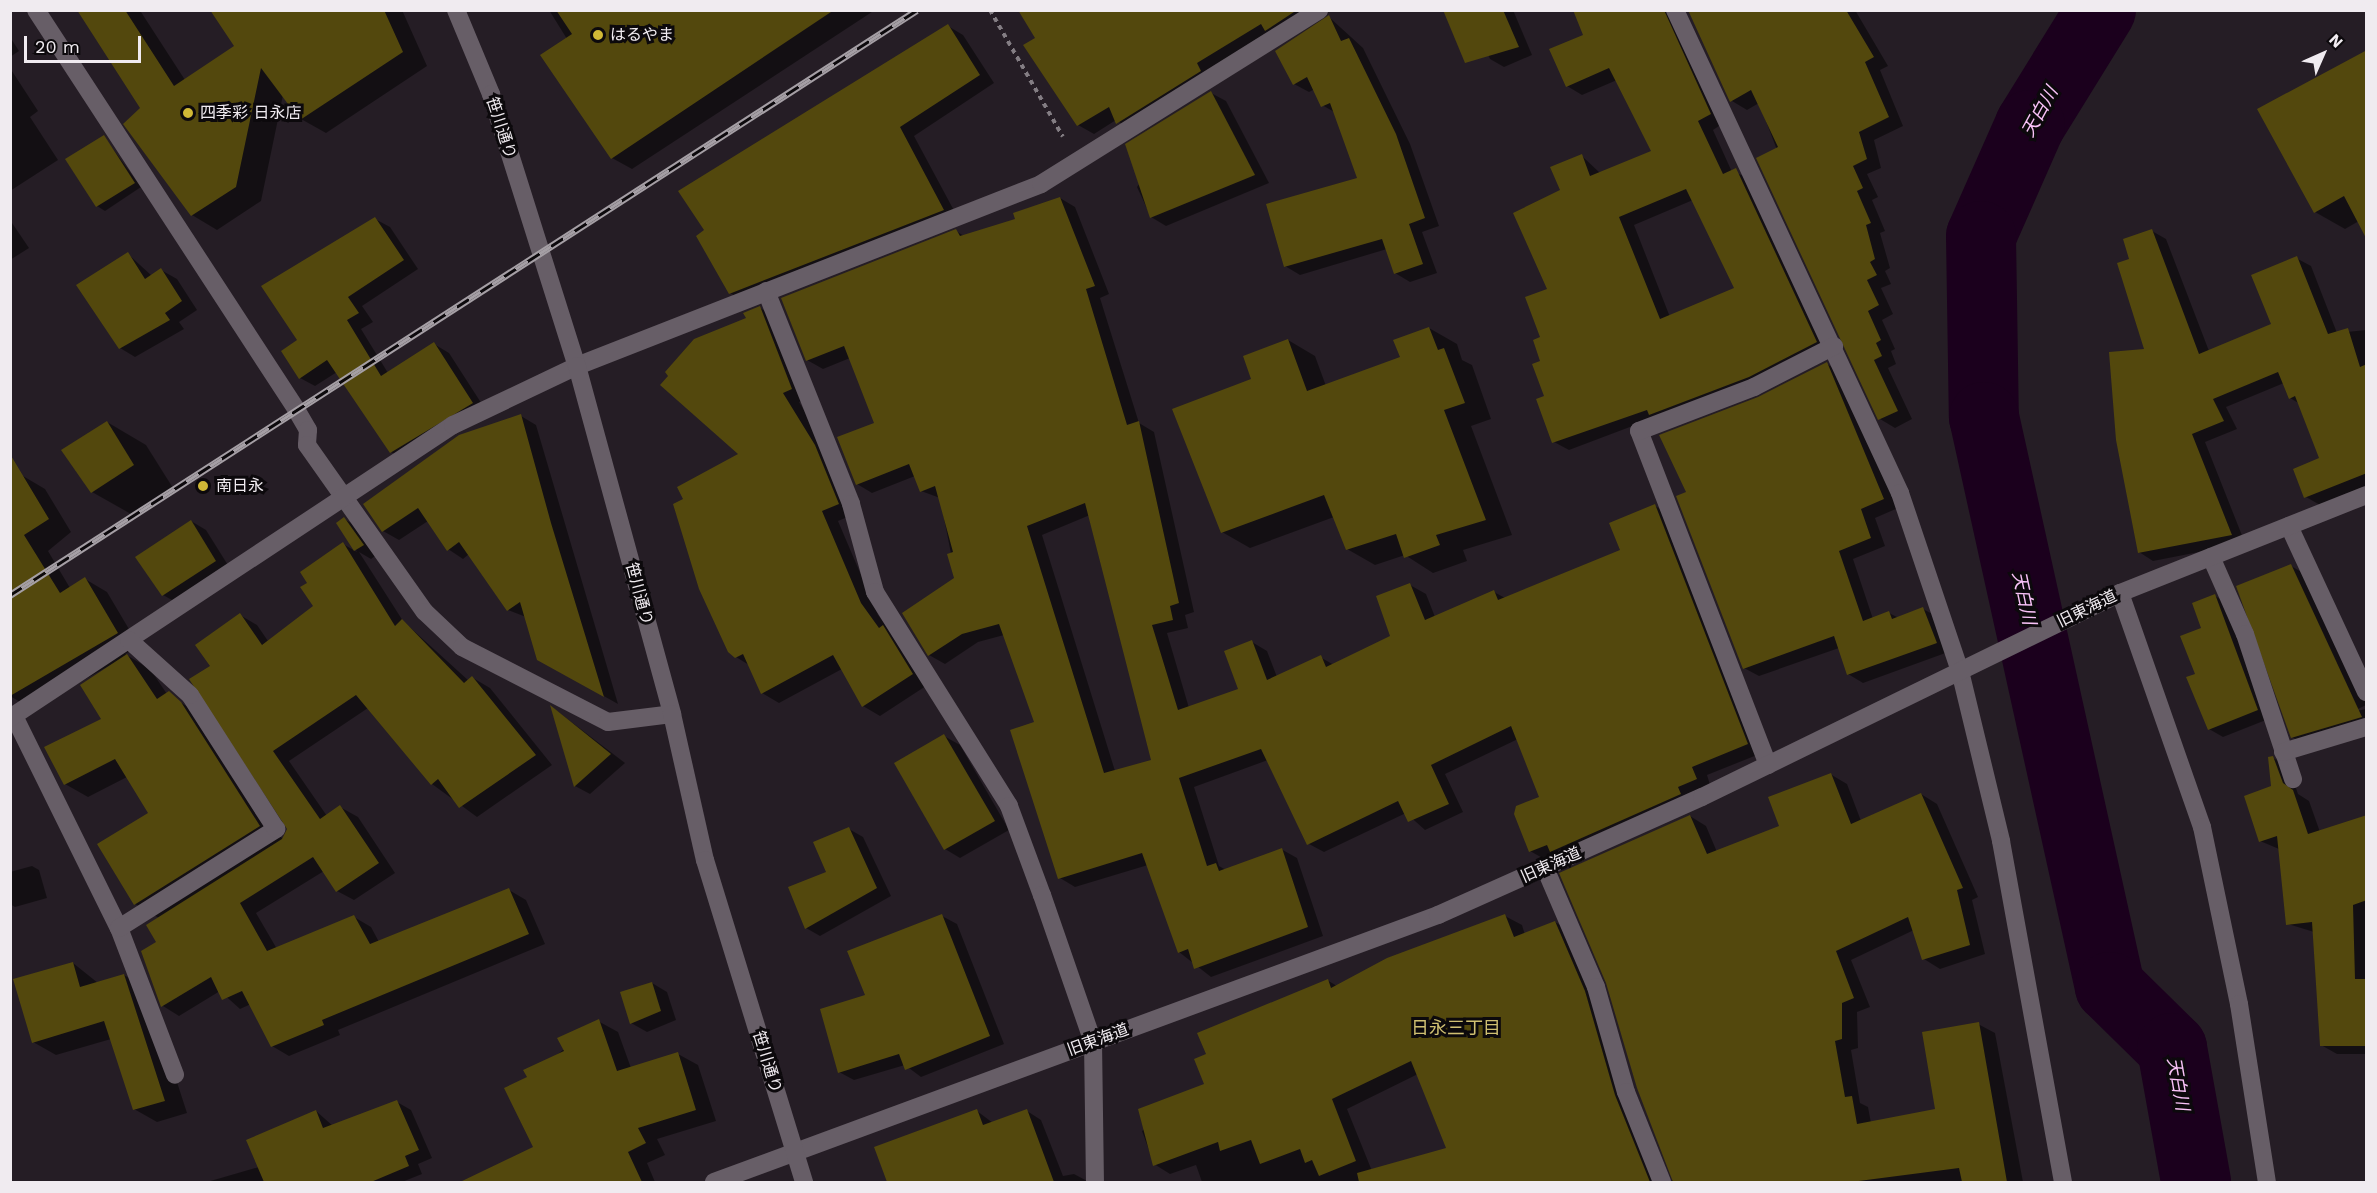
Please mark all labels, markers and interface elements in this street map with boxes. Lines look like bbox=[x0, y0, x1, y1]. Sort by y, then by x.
scale bar bbox=[27, 24, 144, 62]
north arrow bbox=[2293, 24, 2353, 84]
place label: はるやま bbox=[610, 25, 674, 45]
marker: はるやま bbox=[591, 28, 605, 42]
text: N bbox=[2325, 30, 2347, 52]
text: 20 m bbox=[35, 36, 80, 57]
water label: 天白川 bbox=[2017, 83, 2063, 141]
street label: 笹川通り bbox=[482, 95, 520, 161]
place label: 四季彩 日永店 bbox=[200, 103, 301, 123]
marker: 四季彩 日永店 bbox=[181, 106, 195, 120]
place label: 南日永 bbox=[216, 476, 264, 496]
marker: 南日永 bbox=[194, 477, 212, 495]
street label: 笹川通り bbox=[621, 561, 657, 627]
water label: 天白川 bbox=[2008, 569, 2040, 627]
street label: 旧東海道 bbox=[2054, 586, 2120, 632]
street label: 旧東海道 bbox=[1518, 843, 1584, 887]
district label: 日永三丁目 bbox=[1411, 1017, 1501, 1039]
street label: 旧東海道 bbox=[1065, 1020, 1131, 1060]
street label: 笹川通り bbox=[748, 1029, 786, 1095]
water label: 天白川 bbox=[2163, 1056, 2193, 1112]

